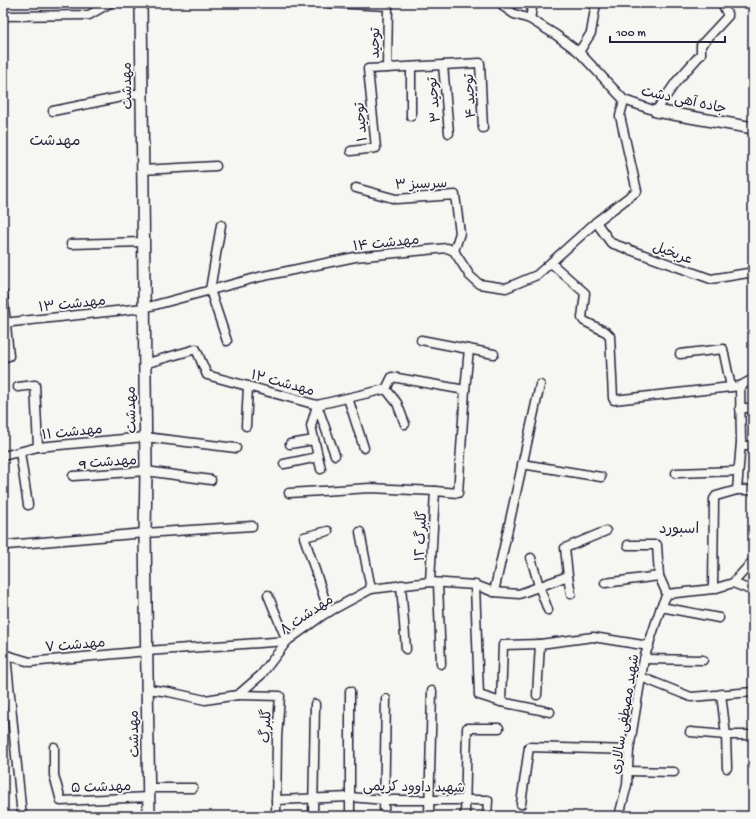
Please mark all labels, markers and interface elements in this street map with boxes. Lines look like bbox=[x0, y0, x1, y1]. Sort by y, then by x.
scale bar bbox=[610, 18, 725, 44]
street label: توحید bbox=[368, 26, 385, 59]
text: 100 m bbox=[615, 27, 646, 41]
street label: مهدشت bbox=[120, 62, 137, 110]
street label: توحید ۴ bbox=[462, 72, 481, 119]
street label: توحید ۳ bbox=[425, 75, 446, 123]
street label: جاده آهی دشت bbox=[639, 83, 728, 119]
street label: توحید ۱ bbox=[352, 101, 373, 142]
district label: مهدشت bbox=[30, 133, 80, 151]
street label: سرسبز ۳ bbox=[395, 176, 448, 195]
street label: مهدشت ۱۴ bbox=[352, 233, 420, 256]
street label: عربخیل bbox=[650, 239, 694, 269]
street label: مهدشت ۱۳ bbox=[38, 294, 107, 317]
street label: مهدشت ۱۲ bbox=[249, 368, 316, 401]
street label: مهدشت bbox=[124, 386, 141, 434]
street label: مهدشت ۱۱ bbox=[41, 422, 103, 445]
street label: مهدشت 9 bbox=[78, 453, 138, 474]
street label: گلبرگ ١٢ bbox=[411, 510, 432, 562]
district label: اسبورد bbox=[659, 521, 699, 539]
street label: مهدشت ۸ bbox=[278, 592, 337, 640]
street label: مهدشت ۷ bbox=[44, 635, 106, 658]
street label: شهید مصطفی سالاری bbox=[609, 653, 644, 776]
street label: گلبرگ bbox=[256, 709, 277, 743]
street label: مهدشت bbox=[127, 710, 144, 758]
street label: مهدشت ۵ bbox=[71, 779, 132, 798]
street label: شهید داوود کریمی bbox=[363, 779, 465, 798]

